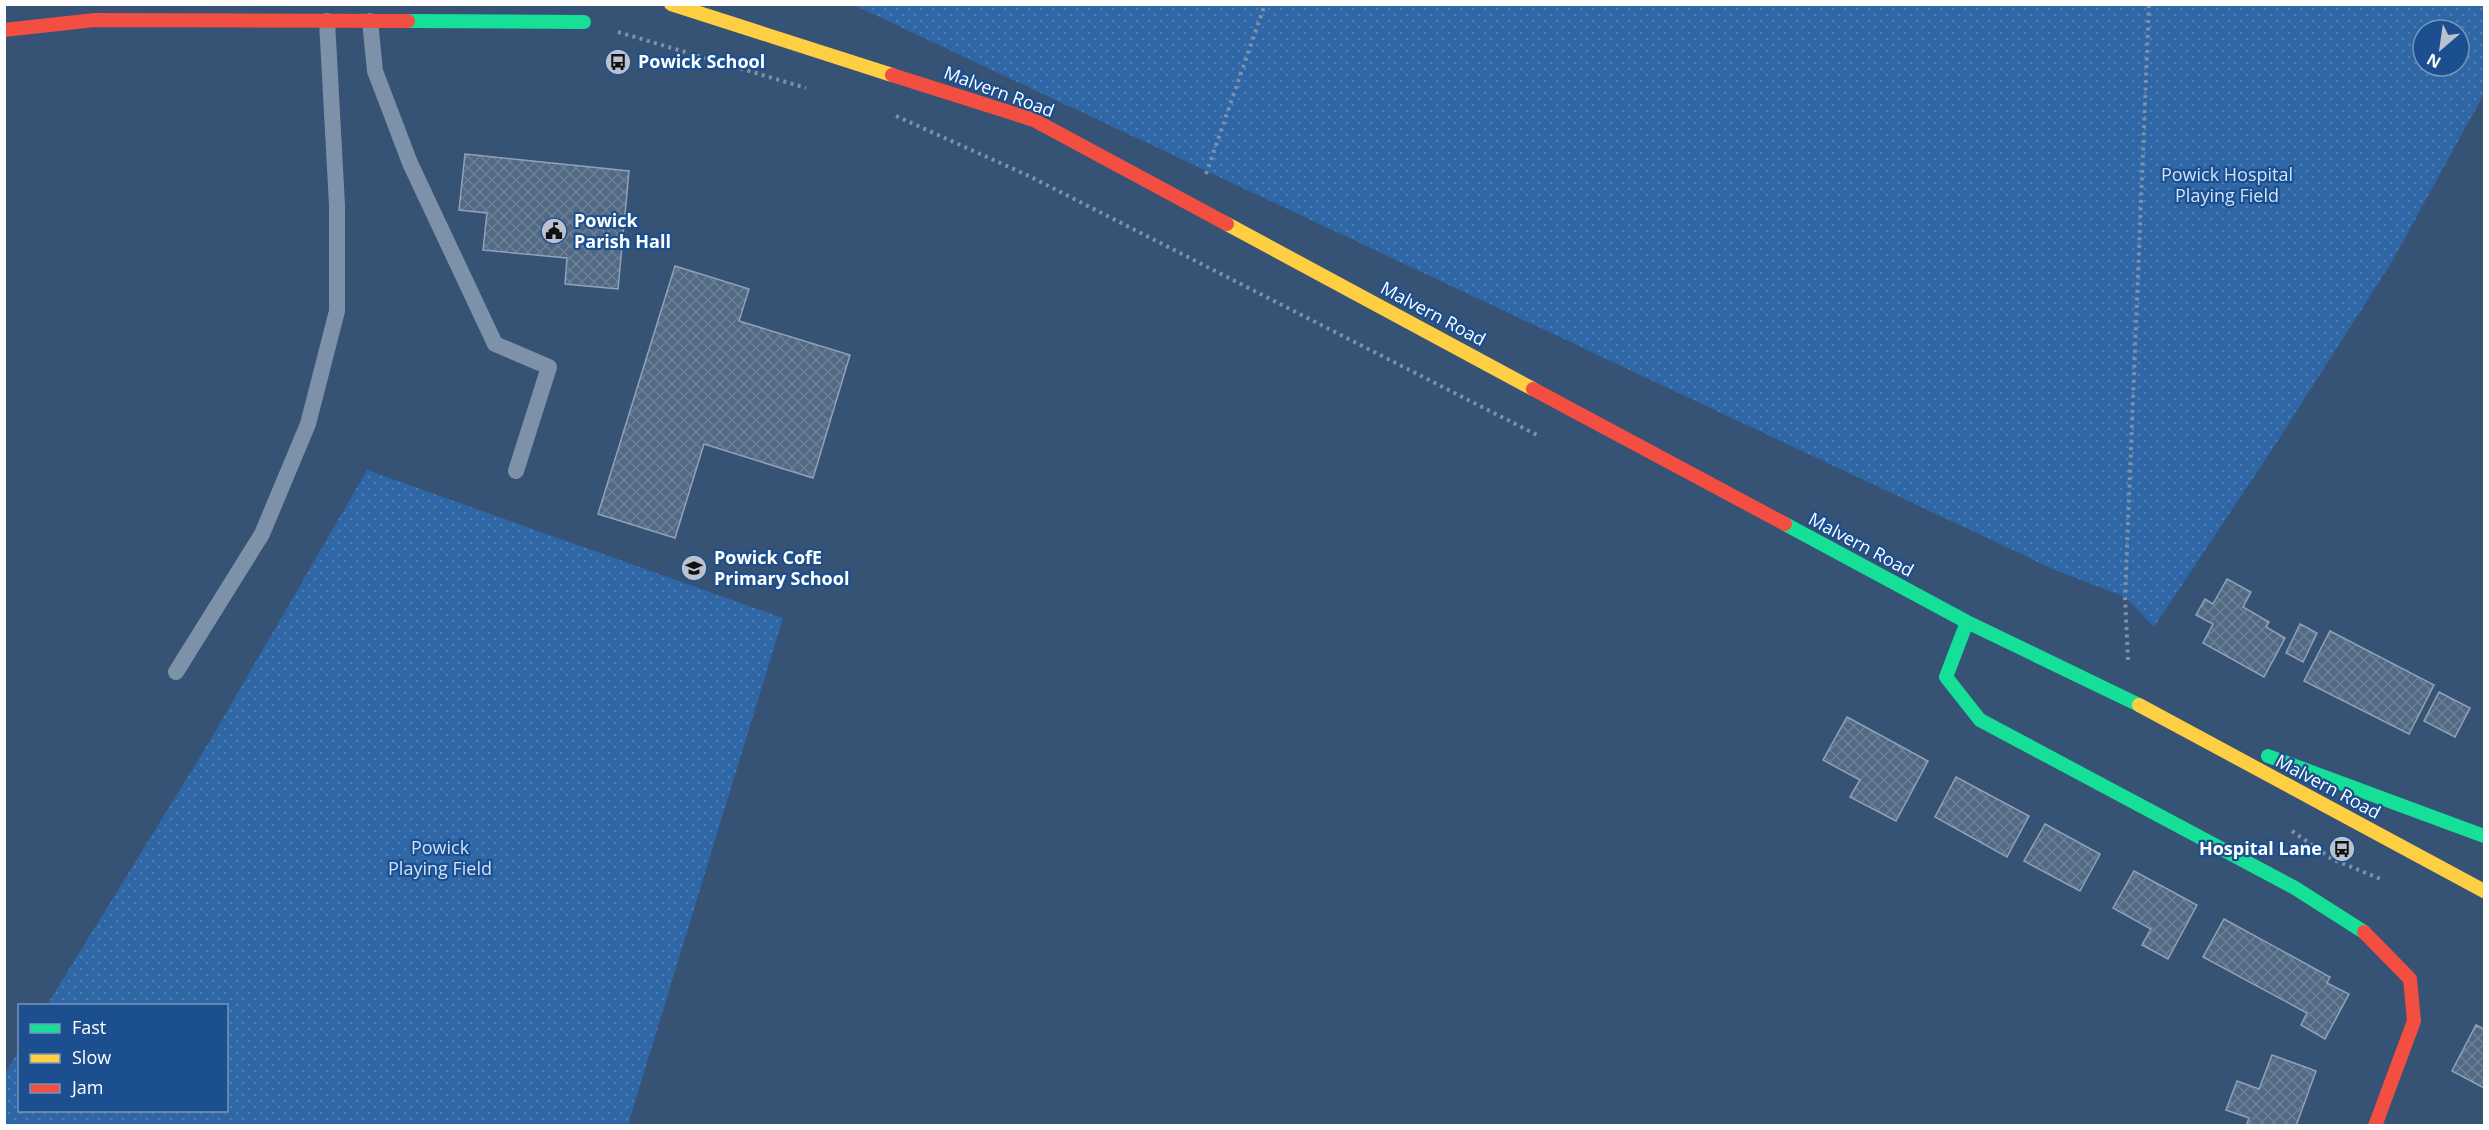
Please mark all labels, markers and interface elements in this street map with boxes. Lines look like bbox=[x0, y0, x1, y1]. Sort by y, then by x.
north arrow bbox=[2411, 18, 2471, 78]
bus stop icon: Powick School bbox=[603, 47, 633, 77]
text: N bbox=[2423, 48, 2445, 74]
place label: Powick School bbox=[638, 49, 765, 73]
street label: Malvern Road bbox=[941, 60, 1058, 122]
park label: Powick Hospital Playing Field bbox=[2161, 162, 2293, 207]
place label: Powick Parish Hall bbox=[574, 208, 671, 253]
public building icon: Powick Parish Hall bbox=[539, 216, 569, 246]
street label: Malvern Road bbox=[1377, 275, 1490, 351]
street label: Malvern Road bbox=[1805, 506, 1918, 582]
place label: Powick CofE Primary School bbox=[714, 545, 849, 590]
school or university icon: Powick CofE Primary School bbox=[679, 553, 709, 583]
street label: Malvern Road bbox=[2272, 748, 2385, 824]
bus stop icon: Hospital Lane bbox=[2327, 834, 2357, 864]
park label: Powick Playing Field bbox=[388, 835, 492, 880]
place label: Hospital Lane bbox=[2199, 836, 2322, 860]
legend bbox=[18, 1004, 228, 1112]
text: Fast bbox=[72, 1015, 106, 1039]
text: Slow bbox=[72, 1045, 111, 1069]
text: Jam bbox=[70, 1075, 104, 1099]

